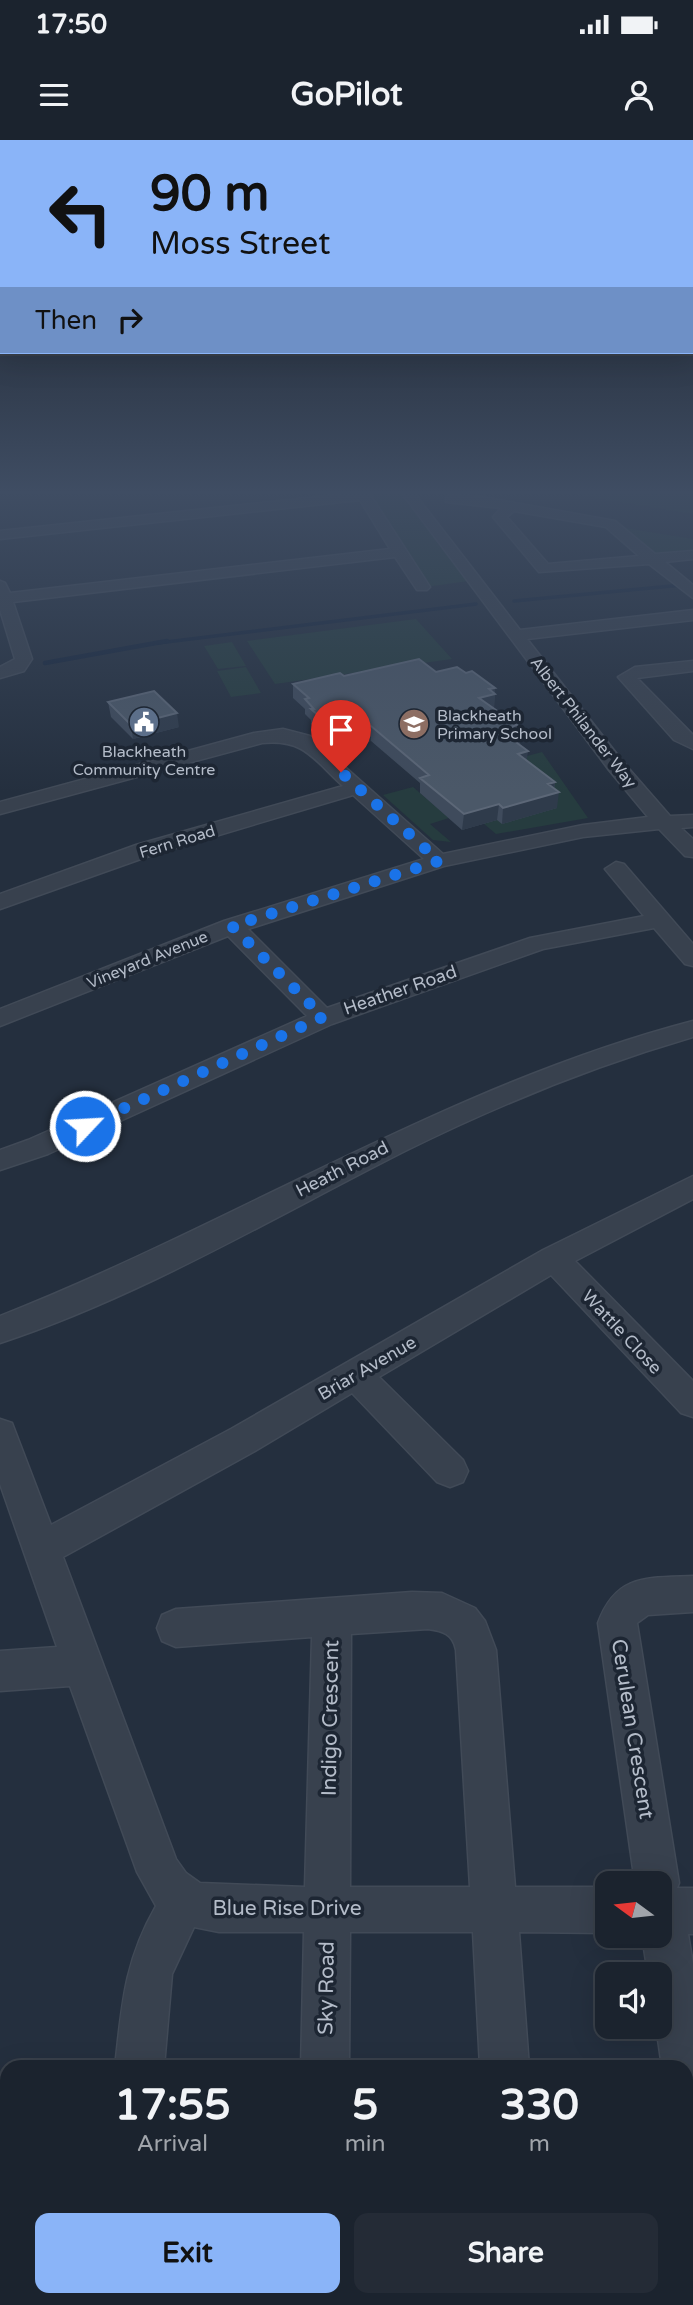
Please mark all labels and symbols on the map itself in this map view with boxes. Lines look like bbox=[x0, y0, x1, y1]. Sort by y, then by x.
street label: Albert Philander Way bbox=[526, 653, 641, 792]
pin bbox=[311, 700, 371, 772]
public building icon: Blackheath Community Centre bbox=[127, 705, 161, 739]
place label: Blackheath Primary School bbox=[437, 706, 552, 744]
school or university icon: Blackheath Primary School bbox=[397, 707, 431, 741]
place label: Blackheath Community Centre bbox=[73, 742, 215, 780]
street label: Fern Road bbox=[137, 821, 218, 863]
street label: Vineyard Avenue bbox=[84, 927, 211, 993]
street label: Heather Road bbox=[341, 960, 459, 1020]
position arrow bbox=[48, 1089, 122, 1163]
street label: Heath Road bbox=[292, 1136, 392, 1202]
street label: Wattle Close bbox=[577, 1285, 667, 1379]
street label: Briar Avenue bbox=[314, 1331, 420, 1405]
street label: Cerulean Crescent bbox=[606, 1637, 659, 1821]
street label: Indigo Crescent bbox=[317, 1640, 344, 1796]
north arrow bbox=[595, 1871, 672, 1948]
street label: Blue Rise Drive bbox=[212, 1896, 362, 1921]
street label: Sky Road bbox=[313, 1941, 340, 2035]

